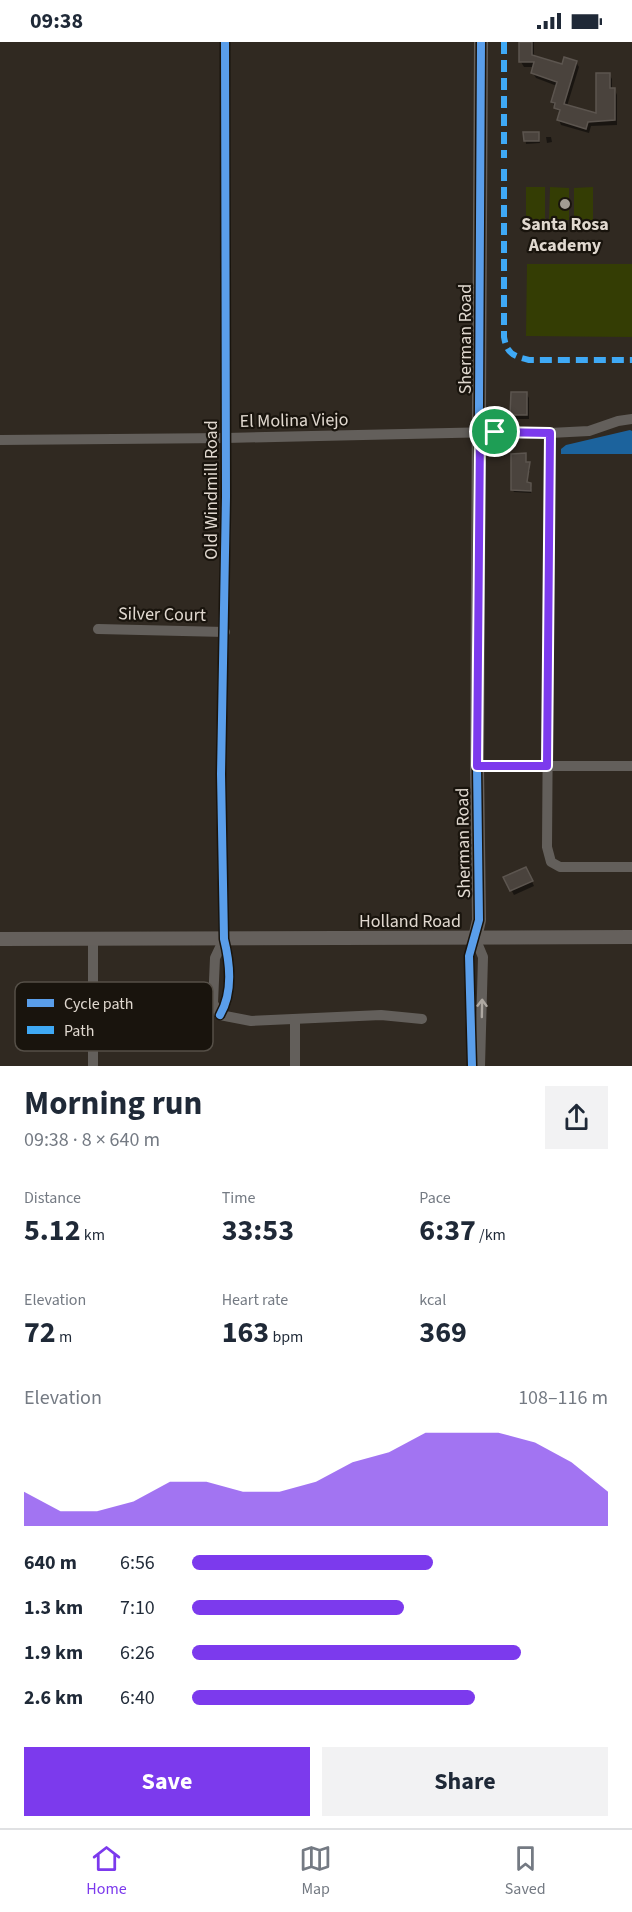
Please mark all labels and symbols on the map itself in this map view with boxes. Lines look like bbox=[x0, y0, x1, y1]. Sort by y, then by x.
marker: Santa Rosa Academy bbox=[558, 197, 572, 211]
place label: Santa Rosa Academy bbox=[521, 212, 609, 258]
street label: Sherman Road bbox=[453, 284, 478, 394]
pin bbox=[469, 406, 520, 457]
street label: El Molina Viejo bbox=[239, 407, 349, 434]
street label: Old Windmill Road bbox=[199, 420, 224, 560]
street label: Silver Court bbox=[118, 601, 206, 628]
street label: Sherman Road bbox=[450, 787, 477, 899]
street label: Holland Road bbox=[359, 909, 461, 934]
legend bbox=[15, 982, 213, 1051]
text: Cycle path bbox=[64, 993, 133, 1015]
one-way arrow bbox=[477, 998, 488, 1018]
text: Path bbox=[64, 1020, 94, 1042]

